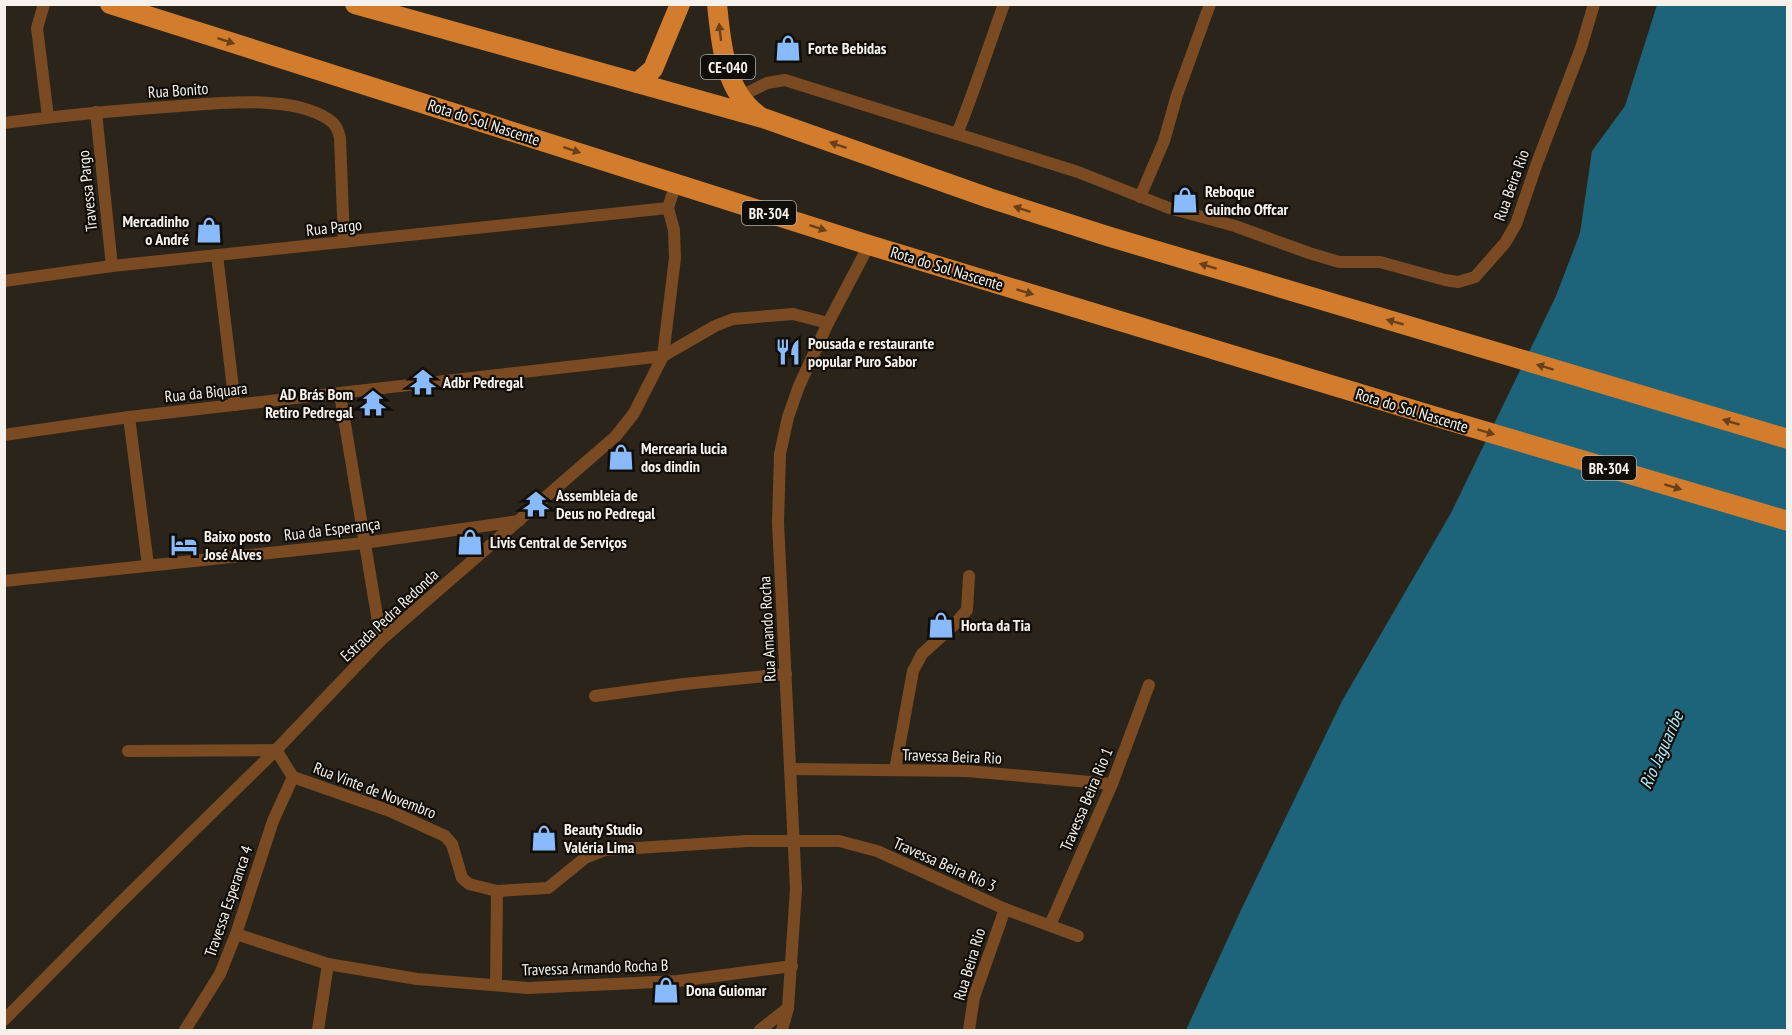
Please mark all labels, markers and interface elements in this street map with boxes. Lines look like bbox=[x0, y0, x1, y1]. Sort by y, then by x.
one-way arrow bbox=[715, 22, 725, 41]
shop icon: Forte Bebidas bbox=[773, 33, 803, 63]
one-way arrow bbox=[217, 36, 235, 46]
place label: Forte Bebidas bbox=[808, 38, 887, 58]
road number: CE-040 bbox=[701, 55, 755, 79]
street label: Rua Bonito bbox=[147, 78, 209, 102]
street label: Rota do Sol Nascente bbox=[425, 94, 543, 150]
one-way arrow bbox=[829, 139, 847, 149]
one-way arrow bbox=[563, 146, 581, 155]
street label: Rua Beira Rio bbox=[1489, 147, 1533, 223]
street label: Travessa Pargo bbox=[73, 149, 101, 233]
place label: Reboque Guincho Offcar bbox=[1205, 181, 1289, 219]
shop icon: Reboque Guincho Offcar bbox=[1170, 185, 1200, 215]
road number: BR-304 bbox=[742, 201, 796, 225]
one-way arrow bbox=[1013, 204, 1031, 213]
place label: Mercadinho o André bbox=[122, 211, 189, 249]
street label: Rua Pargo bbox=[305, 214, 363, 240]
shop icon: Mercadinho o André bbox=[194, 215, 224, 245]
one-way arrow bbox=[809, 224, 827, 233]
street label: Rota do Sol Nascente bbox=[888, 241, 1006, 295]
one-way arrow bbox=[1199, 261, 1217, 271]
one-way arrow bbox=[1016, 288, 1034, 297]
one-way arrow bbox=[1386, 317, 1404, 326]
place label: Pousada e restaurante popular Puro Sabor bbox=[808, 333, 934, 371]
restaurant icon: Pousada e restaurante popular Puro Sabor bbox=[773, 337, 803, 367]
one-way arrow bbox=[1535, 362, 1553, 371]
temple icon: Adbr Pedregal bbox=[408, 367, 438, 397]
place label: Adbr Pedregal bbox=[442, 372, 524, 392]
street label: Rua da Biquara bbox=[164, 378, 248, 406]
street label: Rota do Sol Nascente bbox=[1353, 383, 1471, 437]
place label: AD Brás Bom Retiro Pedregal bbox=[265, 384, 353, 422]
temple icon: AD Brás Bom Retiro Pedregal bbox=[358, 388, 388, 418]
one-way arrow bbox=[1722, 417, 1740, 426]
one-way arrow bbox=[1477, 428, 1495, 437]
place label: Mercearia lucia dos dindin bbox=[641, 438, 727, 476]
shop icon: Mercearia lucia dos dindin bbox=[606, 442, 636, 472]
road number: BR-304 bbox=[1582, 456, 1636, 480]
one-way arrow bbox=[1664, 483, 1682, 492]
place label: Assembleia de Deus no Pedregal bbox=[555, 485, 655, 523]
temple icon: Assembleia de Deus no Pedregal bbox=[521, 489, 551, 519]
street label: Rua da Esperança bbox=[283, 513, 381, 545]
place label: Baixo posto José Alves bbox=[203, 526, 271, 564]
shop icon: Livis Central de Serviços bbox=[455, 527, 485, 557]
hotel icon: Baixo posto José Alves bbox=[169, 530, 199, 560]
place label: Livis Central de Serviços bbox=[490, 532, 627, 552]
street label: Estrada Pedra Redonda bbox=[336, 565, 442, 665]
street label: Rua Amando Rocha bbox=[754, 576, 780, 682]
shop icon: Horta da Tia bbox=[926, 610, 956, 640]
place label: Horta da Tia bbox=[961, 615, 1031, 635]
water label: Rio Jaguaribe bbox=[1634, 706, 1689, 792]
street label: Travessa Beira Rio bbox=[902, 744, 1002, 768]
street label: Travessa Beira Rio 1 bbox=[1055, 744, 1117, 854]
street label: Rua Vinte de Novembro bbox=[311, 757, 439, 823]
place label: Beauty Studio Valéria Lima bbox=[563, 819, 643, 857]
shop icon: Beauty Studio Valéria Lima bbox=[529, 823, 559, 853]
street label: Travessa Beira Rio 3 bbox=[890, 832, 1000, 896]
street label: Travessa Esperanca 4 bbox=[200, 843, 256, 959]
street label: Rua Beira Rio bbox=[949, 925, 989, 1002]
street label: Travessa Armando Rocha B bbox=[521, 954, 669, 980]
shop icon: Dona Guiomar bbox=[651, 975, 681, 1005]
place label: Dona Guiomar bbox=[686, 980, 767, 1000]

